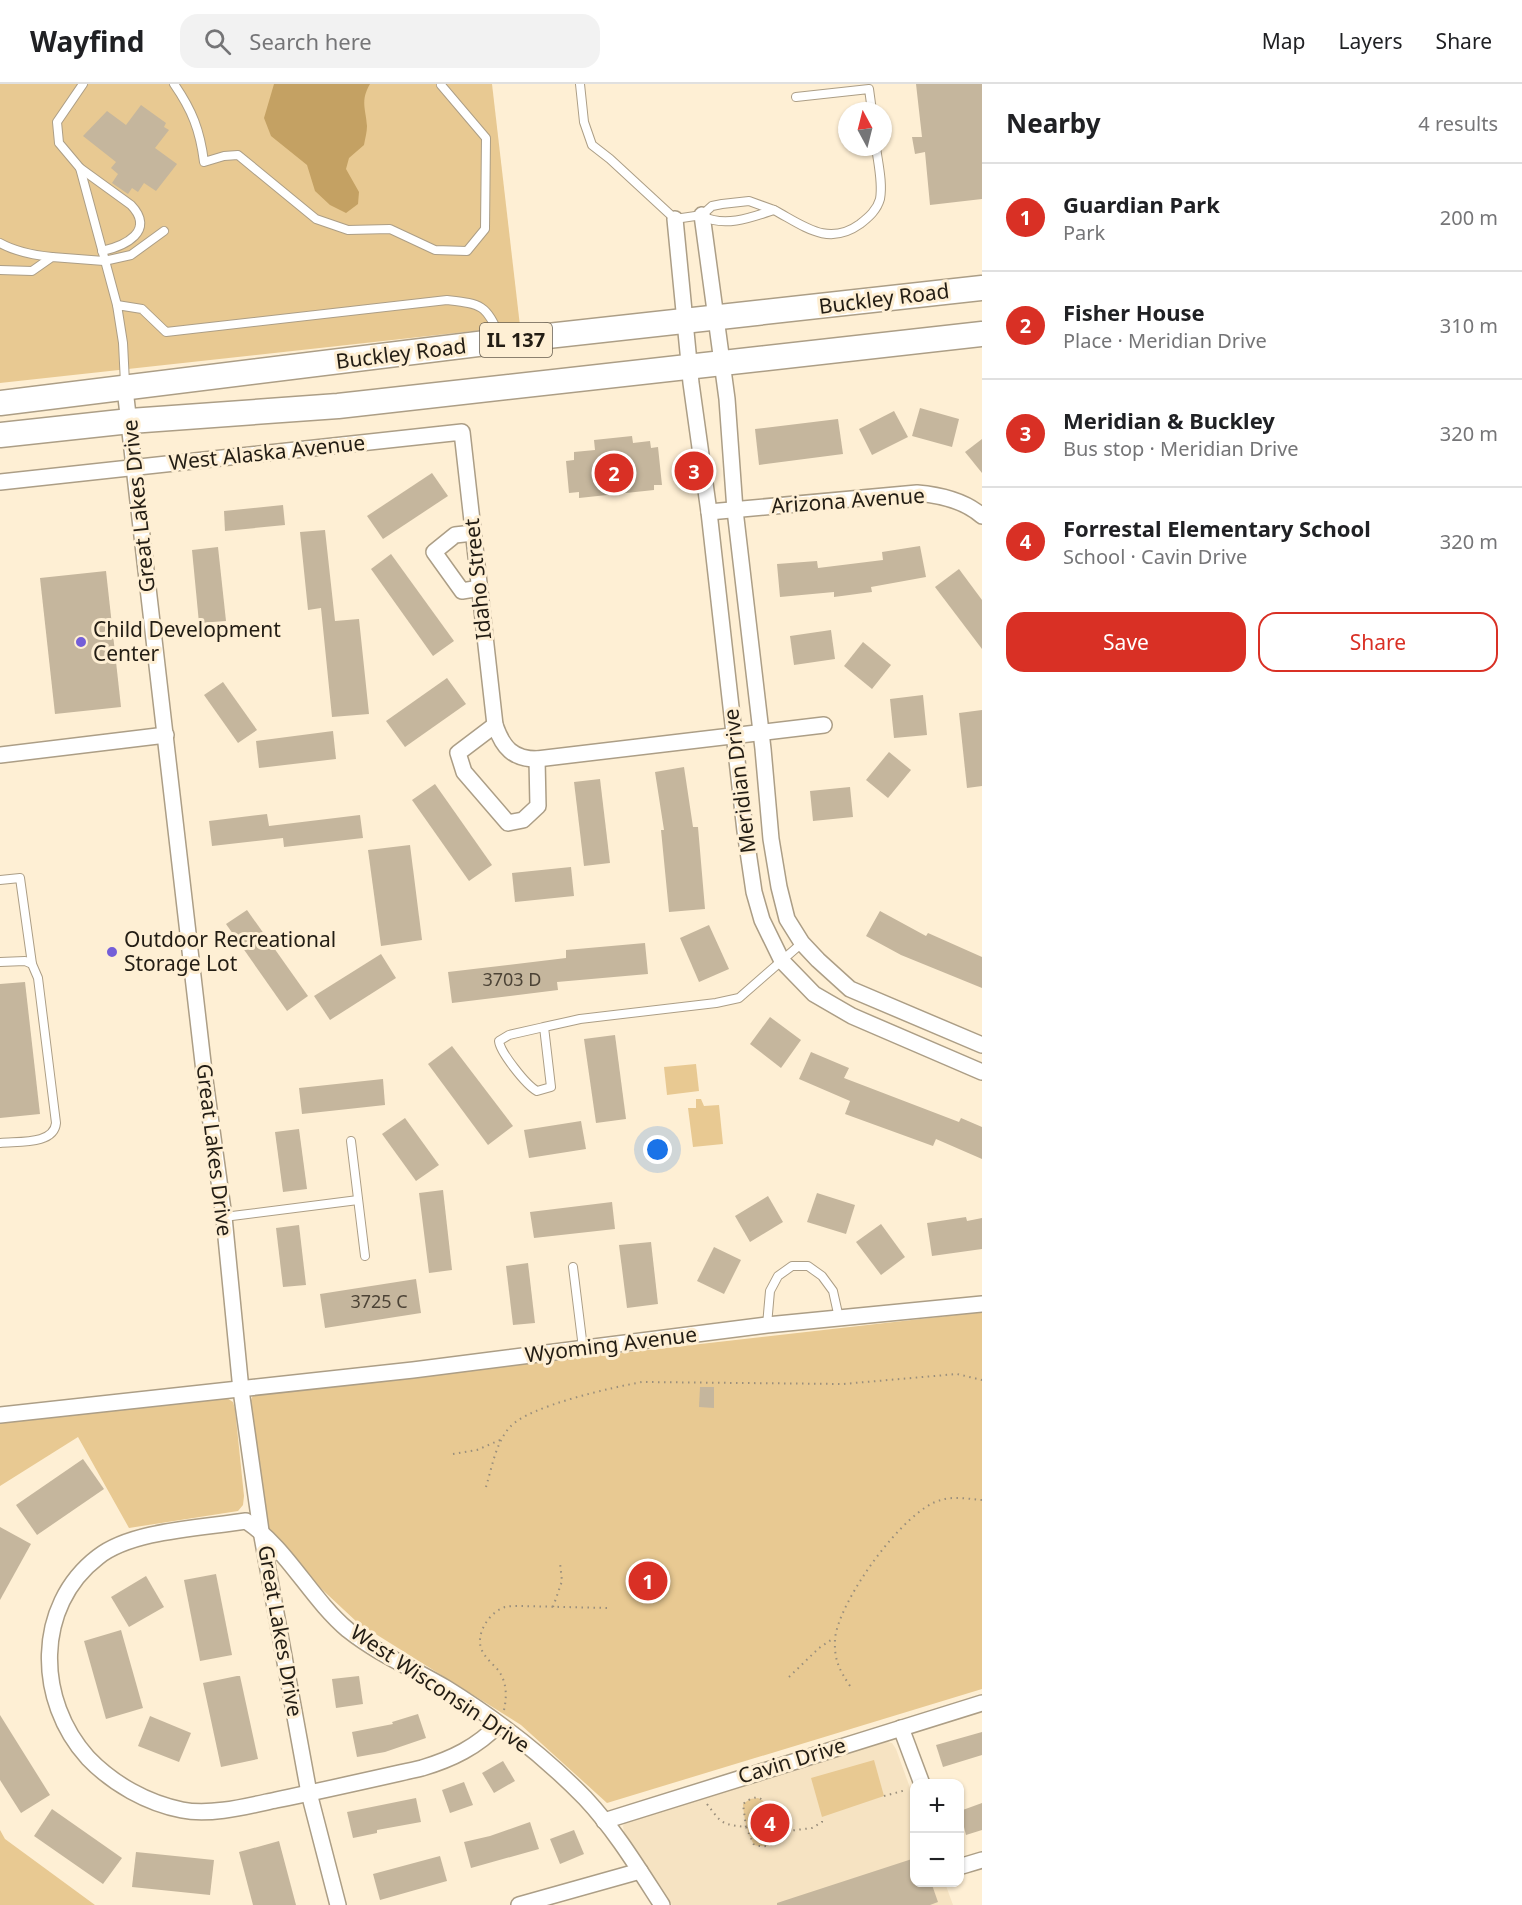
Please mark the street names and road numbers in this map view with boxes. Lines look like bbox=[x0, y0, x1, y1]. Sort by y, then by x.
street label: Buckley Road bbox=[817, 276, 951, 320]
road number: IL 137 bbox=[480, 323, 552, 357]
street label: Buckley Road bbox=[334, 331, 468, 375]
street label: Great Lakes Drive bbox=[115, 418, 161, 594]
street label: West Alaska Avenue bbox=[168, 428, 366, 476]
street label: Arizona Avenue bbox=[770, 481, 926, 519]
street label: Idaho Street bbox=[457, 517, 497, 641]
street label: Meridian Drive bbox=[716, 707, 762, 855]
street label: Great Lakes Drive bbox=[191, 1062, 239, 1238]
street label: Wyoming Avenue bbox=[523, 1320, 698, 1368]
street label: Great Lakes Drive bbox=[252, 1543, 310, 1719]
street label: West Wisconsin Drive bbox=[345, 1618, 536, 1759]
street label: Cavin Drive bbox=[734, 1730, 849, 1790]

